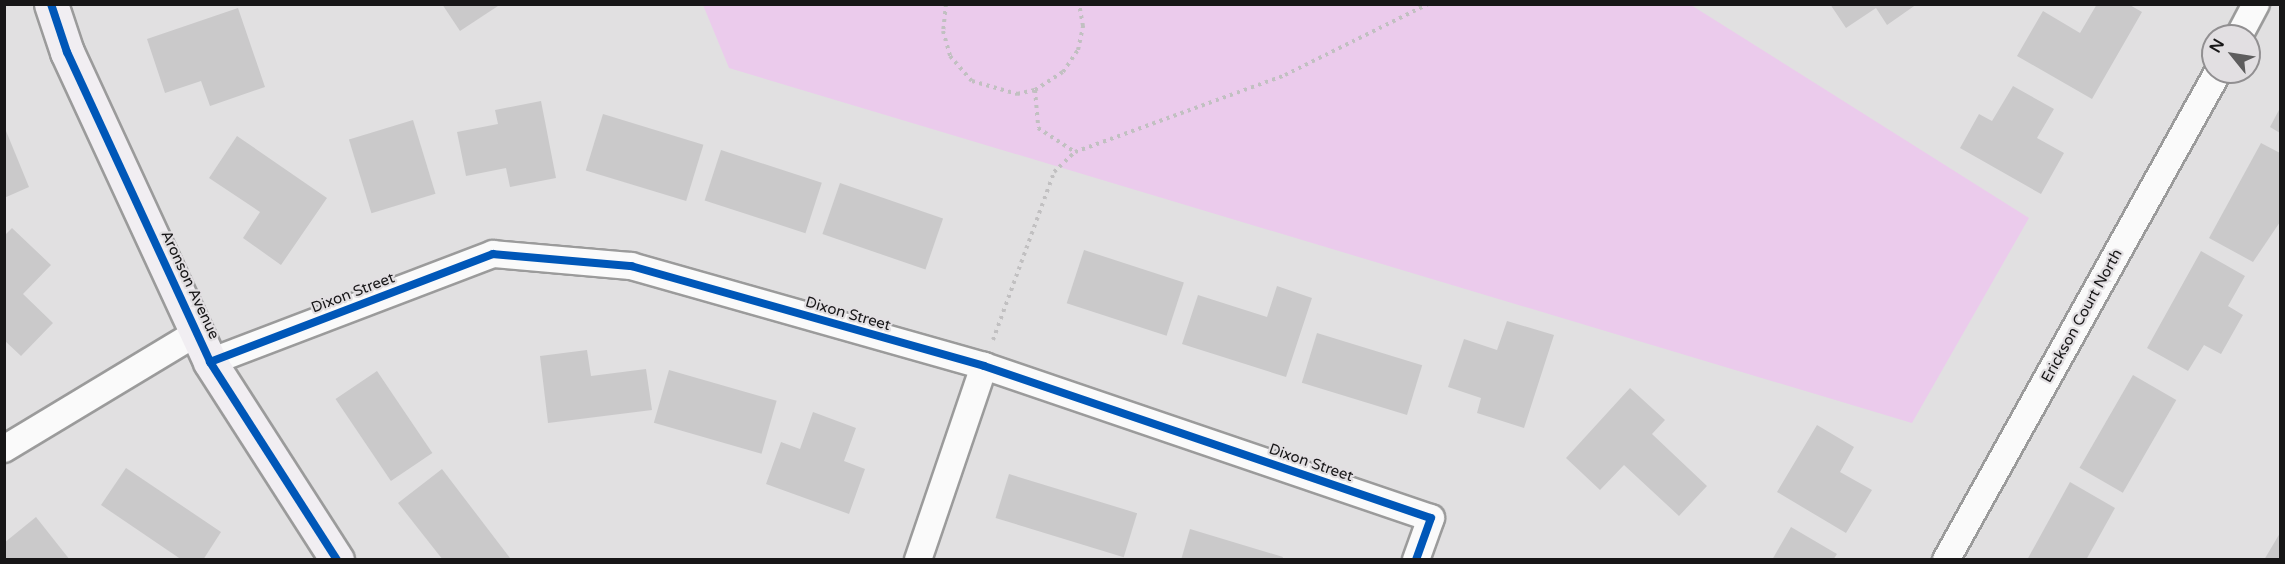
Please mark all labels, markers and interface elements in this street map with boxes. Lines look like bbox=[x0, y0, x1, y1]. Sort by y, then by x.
north arrow bbox=[2201, 24, 2261, 84]
text: N bbox=[2205, 35, 2229, 57]
street label: Aronson Avenue bbox=[157, 228, 223, 342]
street label: Erickson Court North bbox=[2038, 246, 2126, 386]
street label: Dixon Street bbox=[309, 269, 397, 317]
street label: Dixon Street bbox=[803, 293, 893, 335]
street label: Dixon Street bbox=[1267, 440, 1355, 486]

